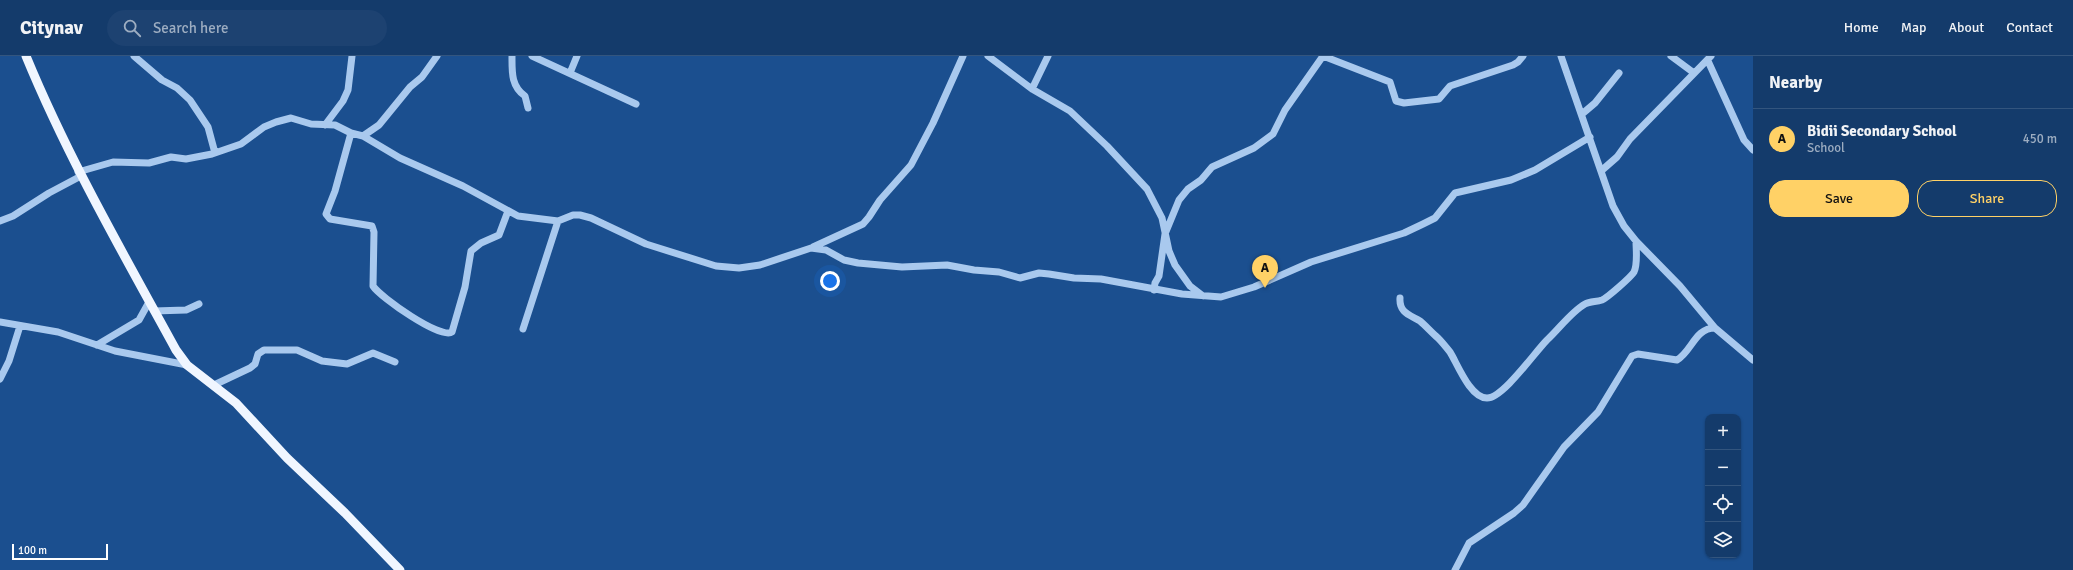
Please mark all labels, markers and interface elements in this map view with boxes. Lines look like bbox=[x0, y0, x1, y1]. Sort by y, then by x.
search box bbox=[107, 10, 387, 46]
text: Citynav bbox=[20, 16, 83, 40]
icon: search bbox=[121, 17, 143, 39]
text: Search here bbox=[153, 19, 229, 37]
text: Home bbox=[1844, 19, 1879, 36]
text: Map bbox=[1901, 19, 1926, 36]
text: About bbox=[1948, 19, 1984, 36]
text: Contact bbox=[2006, 19, 2053, 36]
text: Nearby bbox=[1769, 72, 1822, 93]
text: Bidii Secondary School bbox=[1807, 122, 1957, 140]
text: A bbox=[1778, 131, 1786, 147]
text: 450 m bbox=[2023, 131, 2057, 147]
text: School bbox=[1807, 140, 1845, 156]
button: Save bbox=[1769, 180, 1909, 217]
button: Share bbox=[1917, 180, 2057, 217]
pin: A bbox=[1252, 255, 1278, 288]
your location bbox=[820, 271, 840, 291]
map controls bbox=[1705, 414, 1741, 558]
button: + bbox=[1705, 414, 1741, 450]
button: − bbox=[1705, 450, 1741, 486]
button: locate bbox=[1705, 486, 1741, 522]
button: layers bbox=[1705, 522, 1741, 558]
scale bar bbox=[12, 542, 108, 561]
text: 100 m bbox=[18, 544, 47, 557]

